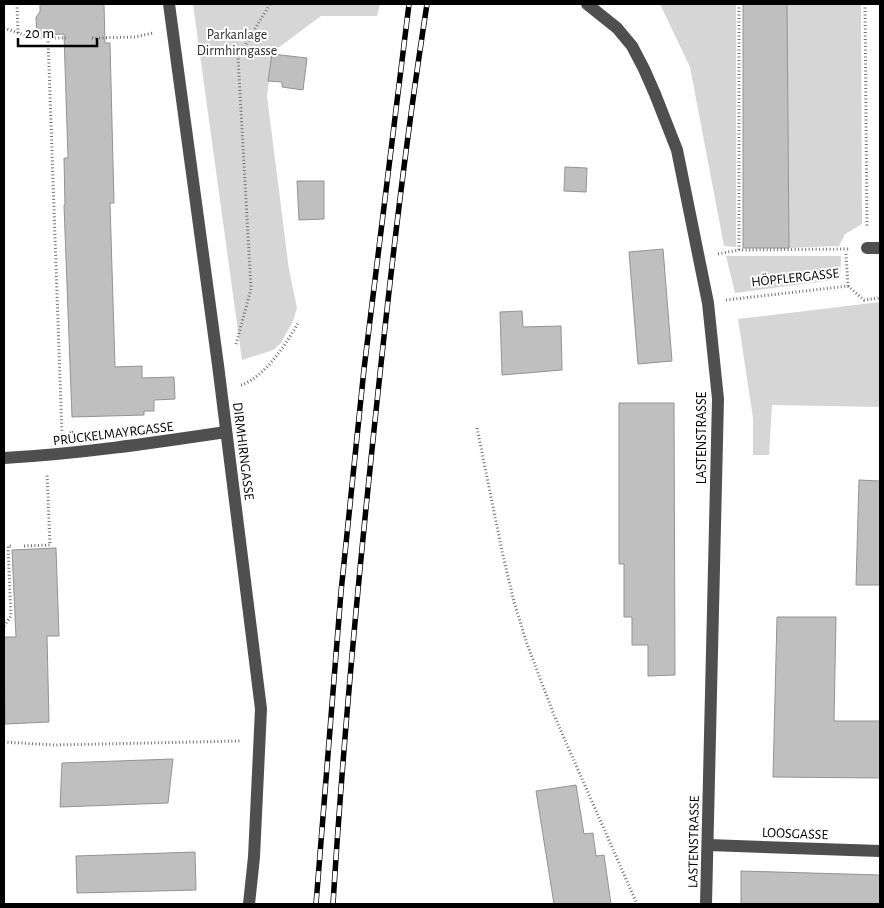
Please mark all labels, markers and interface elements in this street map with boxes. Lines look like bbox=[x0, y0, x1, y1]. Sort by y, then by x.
scale bar bbox=[18, 15, 96, 47]
text: 20 m bbox=[25, 26, 54, 41]
park label: Parkanlage Dirmhirngasse bbox=[197, 28, 277, 58]
street label: HÖPFLERGASSE bbox=[750, 263, 840, 290]
street label: LASTENSTRASSE bbox=[695, 391, 709, 484]
street label: DIRMHIRNGASSE bbox=[230, 401, 256, 501]
street label: PRÜCKELMAYRGASSE bbox=[52, 417, 174, 448]
street label: LASTENSTRASSE bbox=[686, 795, 702, 888]
street label: LOOSGASSE bbox=[762, 826, 829, 842]

